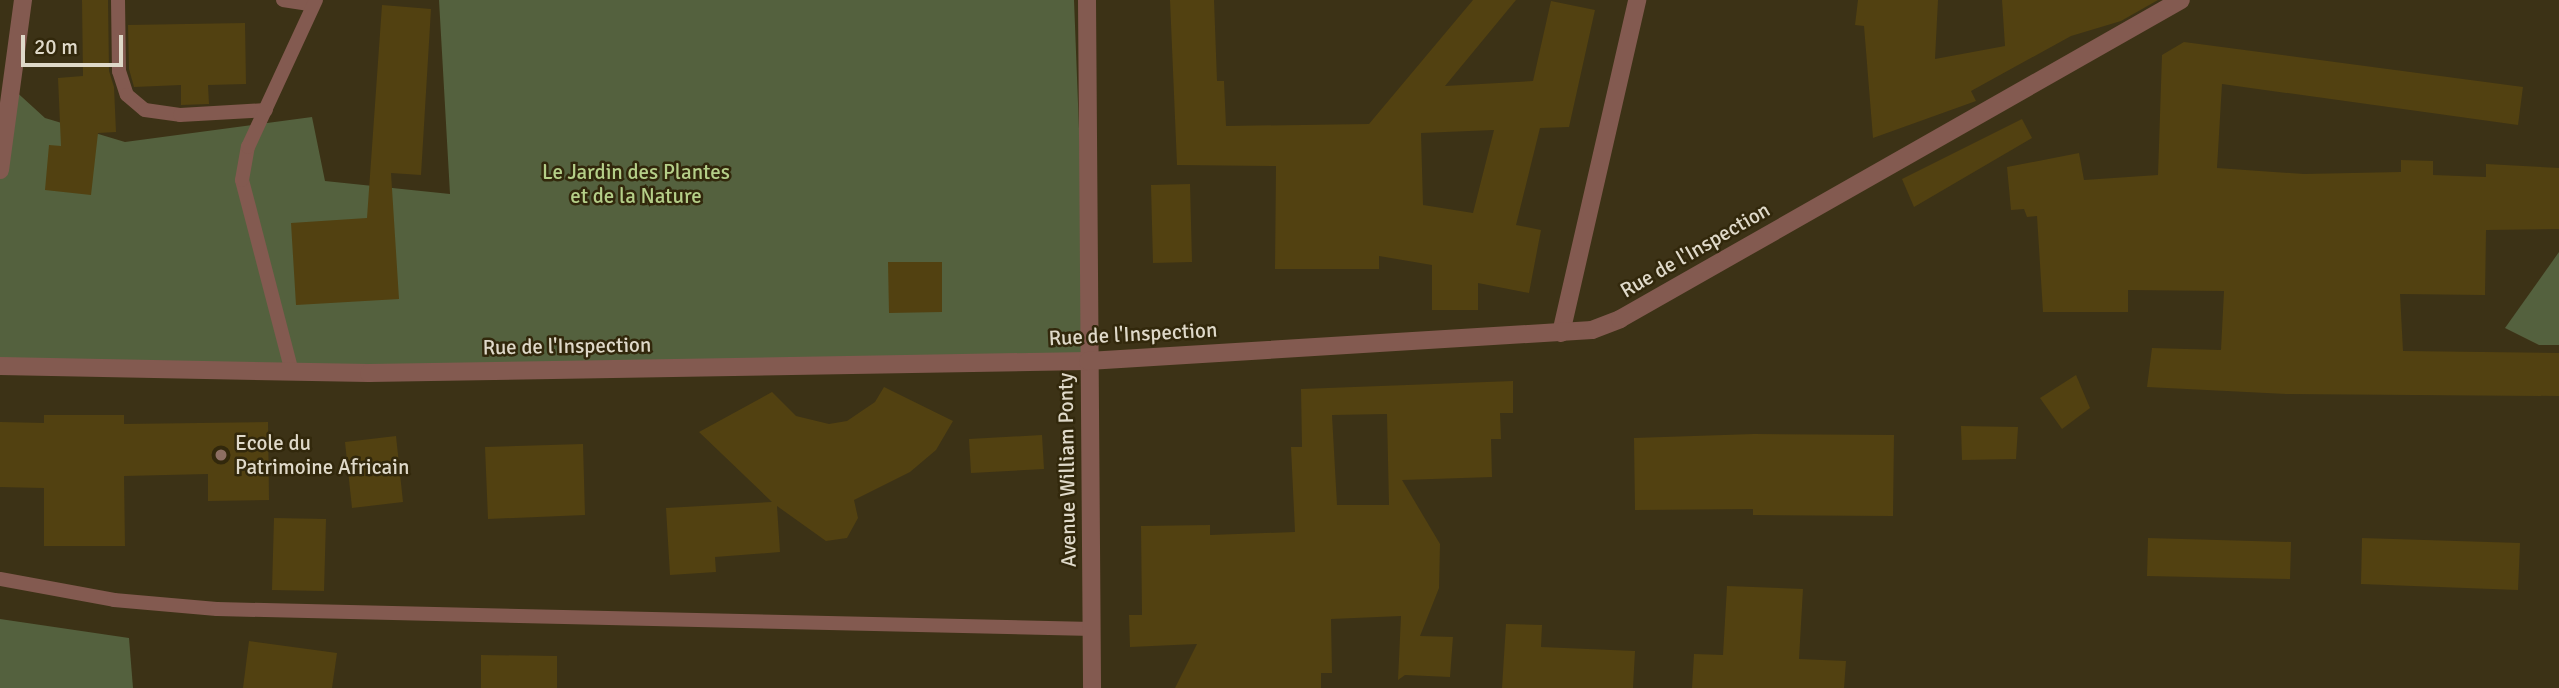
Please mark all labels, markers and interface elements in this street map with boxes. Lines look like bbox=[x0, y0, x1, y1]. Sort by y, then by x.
scale bar bbox=[24, 21, 126, 65]
text: 20 m bbox=[34, 34, 78, 60]
park label: Le Jardin des Plantes et de la Nature bbox=[542, 159, 730, 209]
street label: Rue de l'Inspection bbox=[1616, 197, 1774, 303]
street label: Rue de l'Inspection bbox=[1048, 317, 1218, 351]
street label: Rue de l'Inspection bbox=[482, 332, 652, 360]
street label: Avenue William Ponty bbox=[1053, 373, 1081, 567]
place label: Ecole du Patrimoine Africain bbox=[235, 430, 409, 480]
marker: Ecole du Patrimoine Africain bbox=[213, 447, 229, 463]

